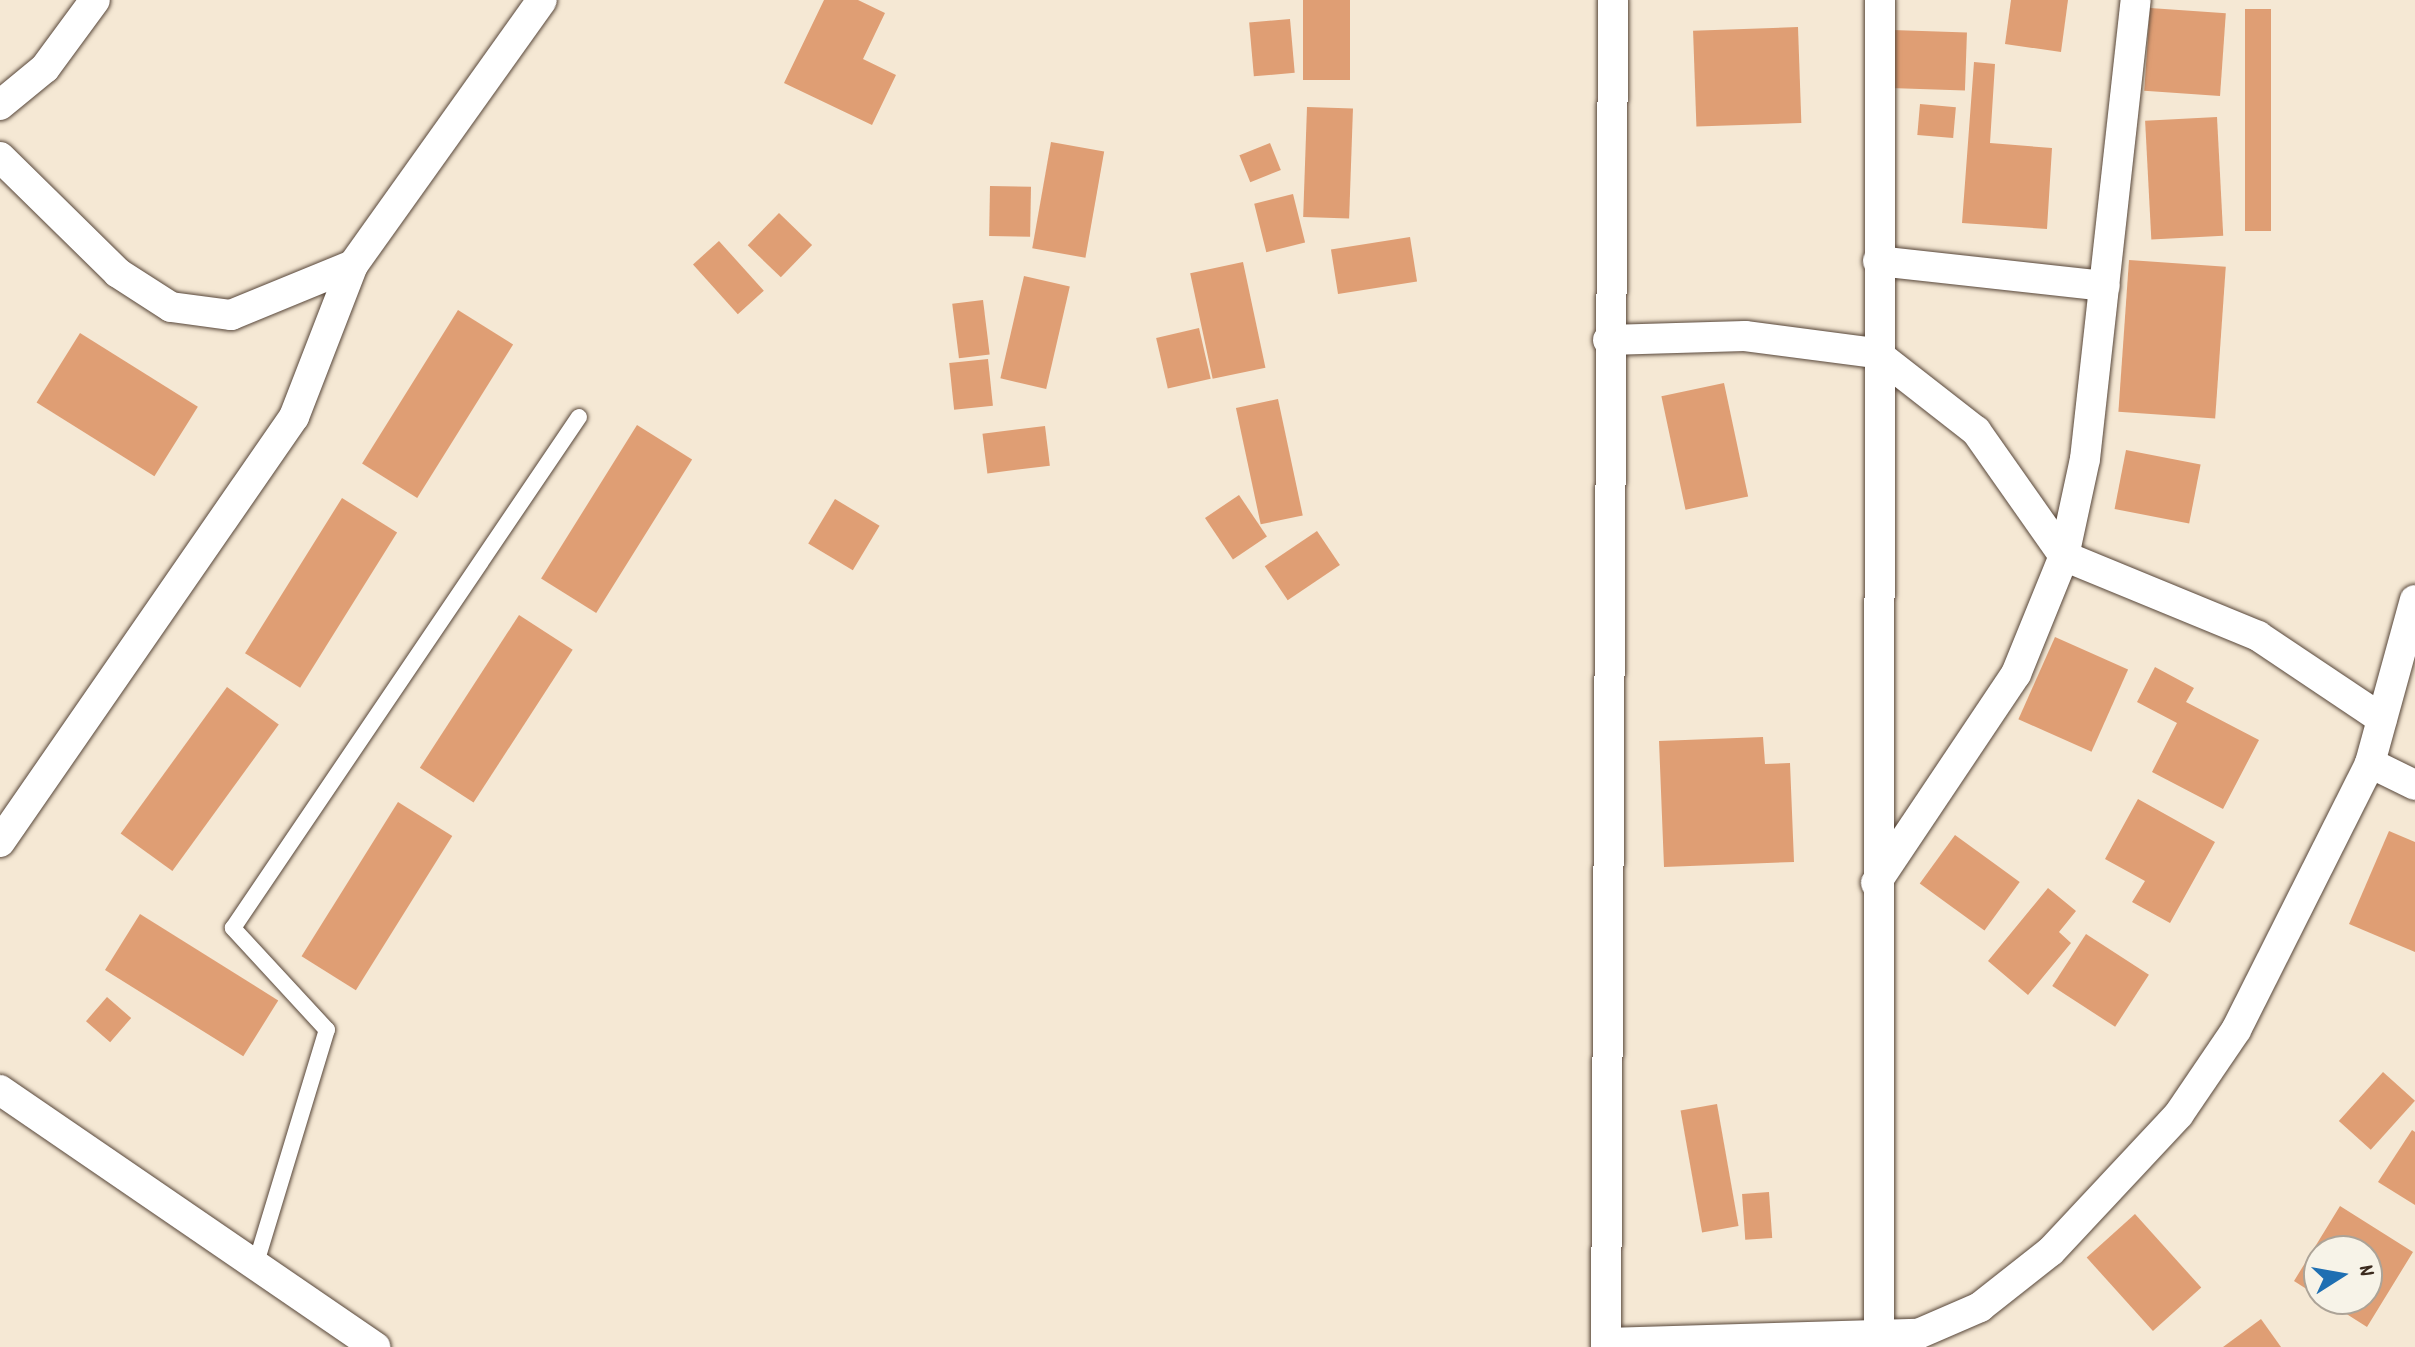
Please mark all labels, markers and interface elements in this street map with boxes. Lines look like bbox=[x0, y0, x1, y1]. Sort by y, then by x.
north arrow bbox=[2303, 1235, 2383, 1315]
text: N bbox=[2349, 1262, 2381, 1279]

